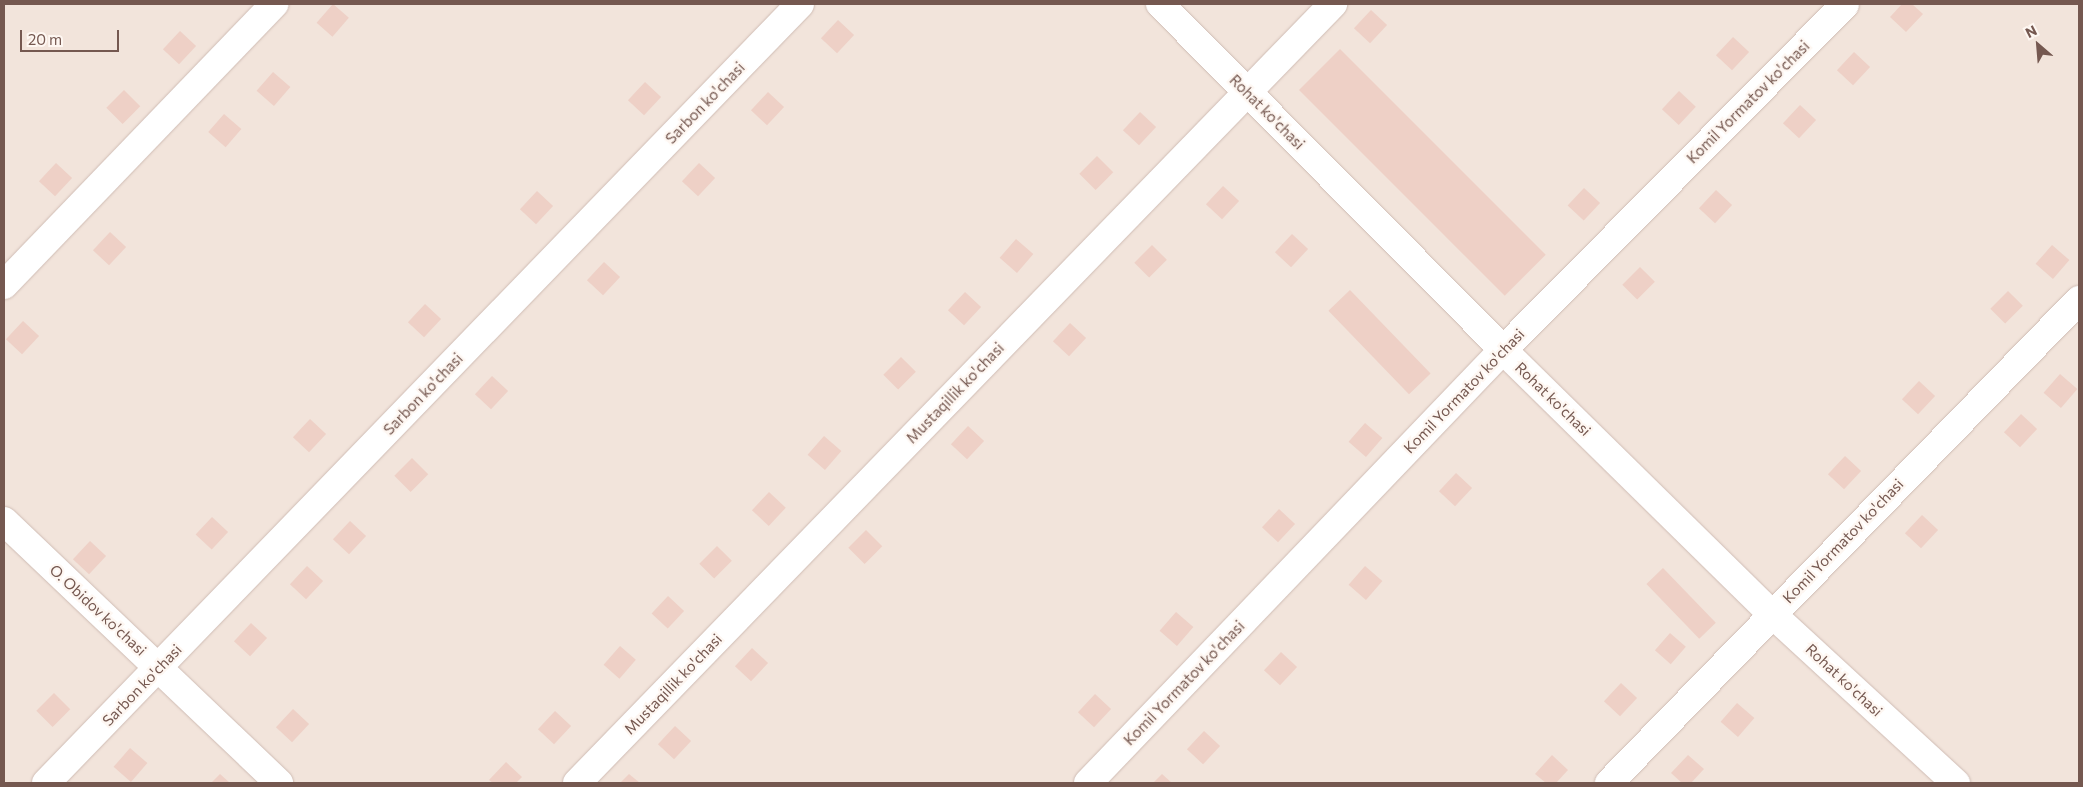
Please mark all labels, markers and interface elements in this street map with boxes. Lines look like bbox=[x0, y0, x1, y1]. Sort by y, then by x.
scale bar bbox=[22, 20, 121, 52]
north arrow bbox=[2013, 20, 2063, 70]
text: N bbox=[2022, 21, 2039, 41]
text: 20 m bbox=[28, 30, 62, 48]
street label: Komil Yormatov ko'chasi bbox=[1683, 37, 1813, 167]
street label: Sarbon ko'chasi bbox=[662, 59, 748, 147]
street label: Rohat ko'chasi bbox=[1226, 71, 1308, 153]
street label: Komil Yormatov ko'chasi bbox=[1400, 325, 1528, 457]
street label: Mustaqillik ko'chasi bbox=[902, 339, 1008, 447]
street label: Sarbon ko'chasi bbox=[380, 350, 466, 438]
street label: Rohat ko'chasi bbox=[1511, 358, 1595, 440]
street label: Komil Yormatov ko'chasi bbox=[1779, 475, 1907, 607]
street label: O. Obidov ko'chasi bbox=[46, 561, 150, 659]
street label: Komil Yormatov ko'chasi bbox=[1120, 617, 1248, 749]
street label: Mustaqillik ko'chasi bbox=[620, 630, 726, 738]
street label: Rohat ko'chasi bbox=[1802, 640, 1886, 720]
street label: Sarbon ko'chasi bbox=[99, 641, 185, 729]

